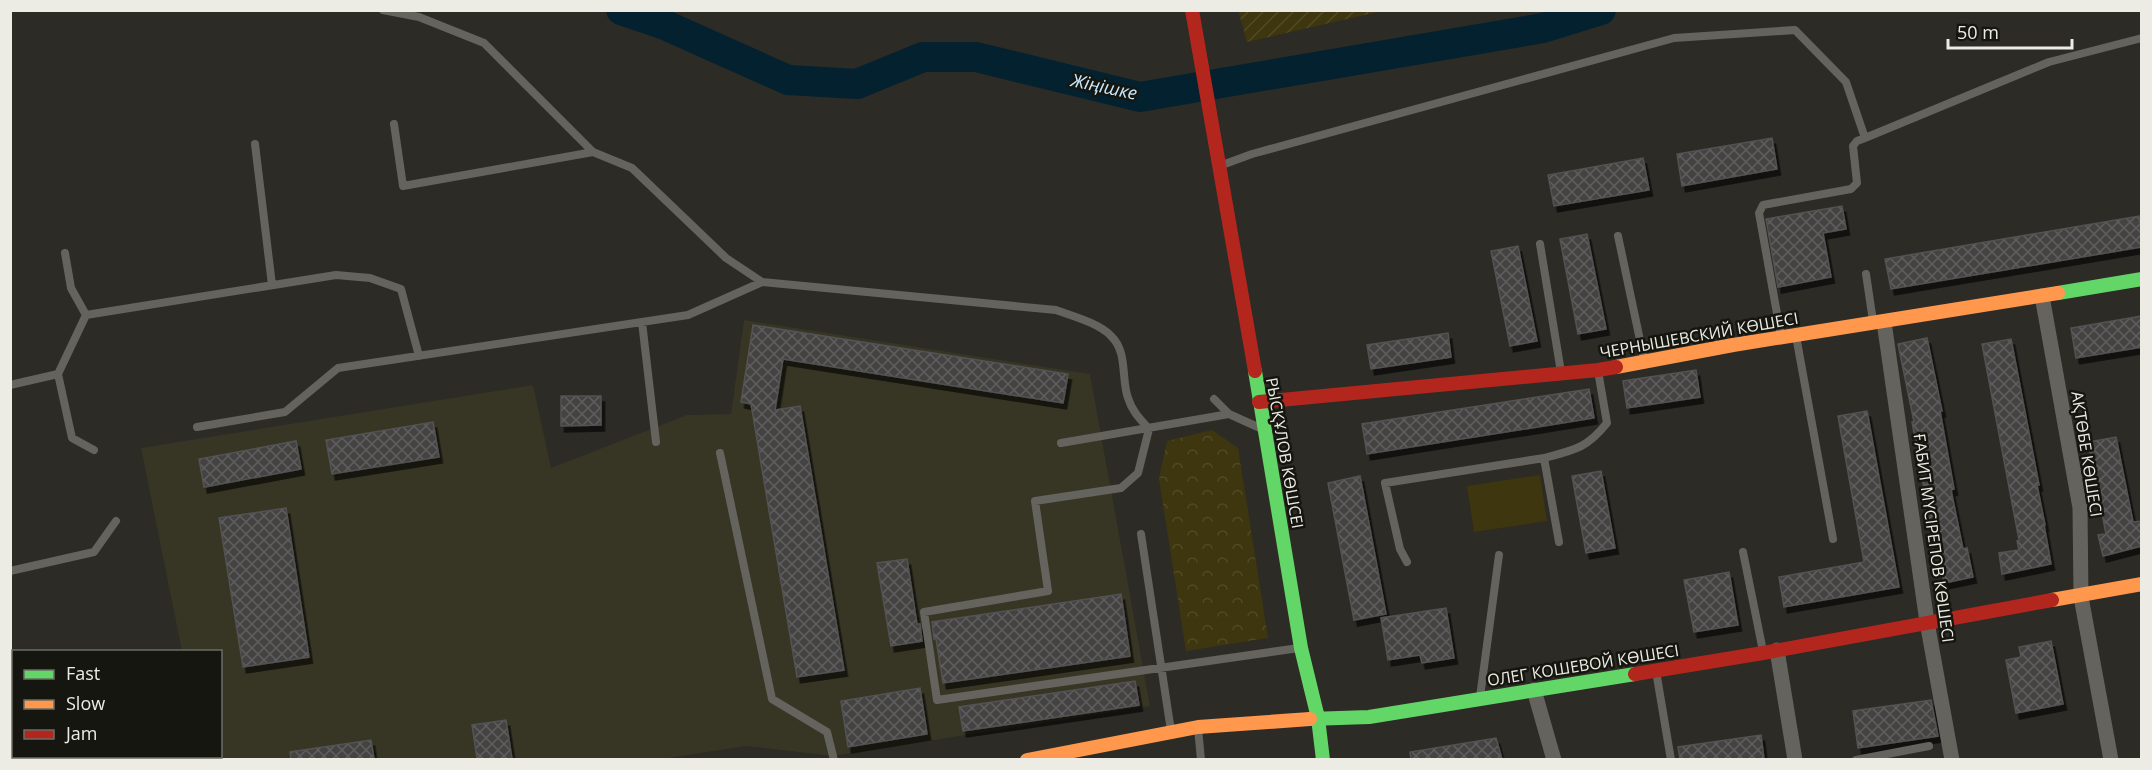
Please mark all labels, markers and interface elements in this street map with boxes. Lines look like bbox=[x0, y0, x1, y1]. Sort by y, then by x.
scale bar bbox=[1948, 12, 2072, 50]
text: 50 m bbox=[1957, 20, 1999, 44]
water label: Жіңішке bbox=[1068, 67, 1140, 105]
street label: ЧЕРНЫШЕВСКИЙ КӨШЕСІ bbox=[1598, 307, 1800, 363]
street label: РЫСҚҰЛОВ КӨШСЕІ bbox=[1261, 376, 1309, 530]
street label: АҚТӨБЕ КӨШЕСІ bbox=[2066, 390, 2108, 518]
street label: ҒАБИТ МҮСІРЕПОВ КӨШЕСІ bbox=[1908, 432, 1960, 644]
street label: ОЛЕГ КОШЕВОЙ КӨШЕСІ bbox=[1486, 639, 1680, 691]
legend bbox=[12, 650, 222, 758]
text: Fast bbox=[66, 661, 100, 685]
text: Slow bbox=[66, 691, 105, 715]
text: Jam bbox=[64, 721, 98, 745]

